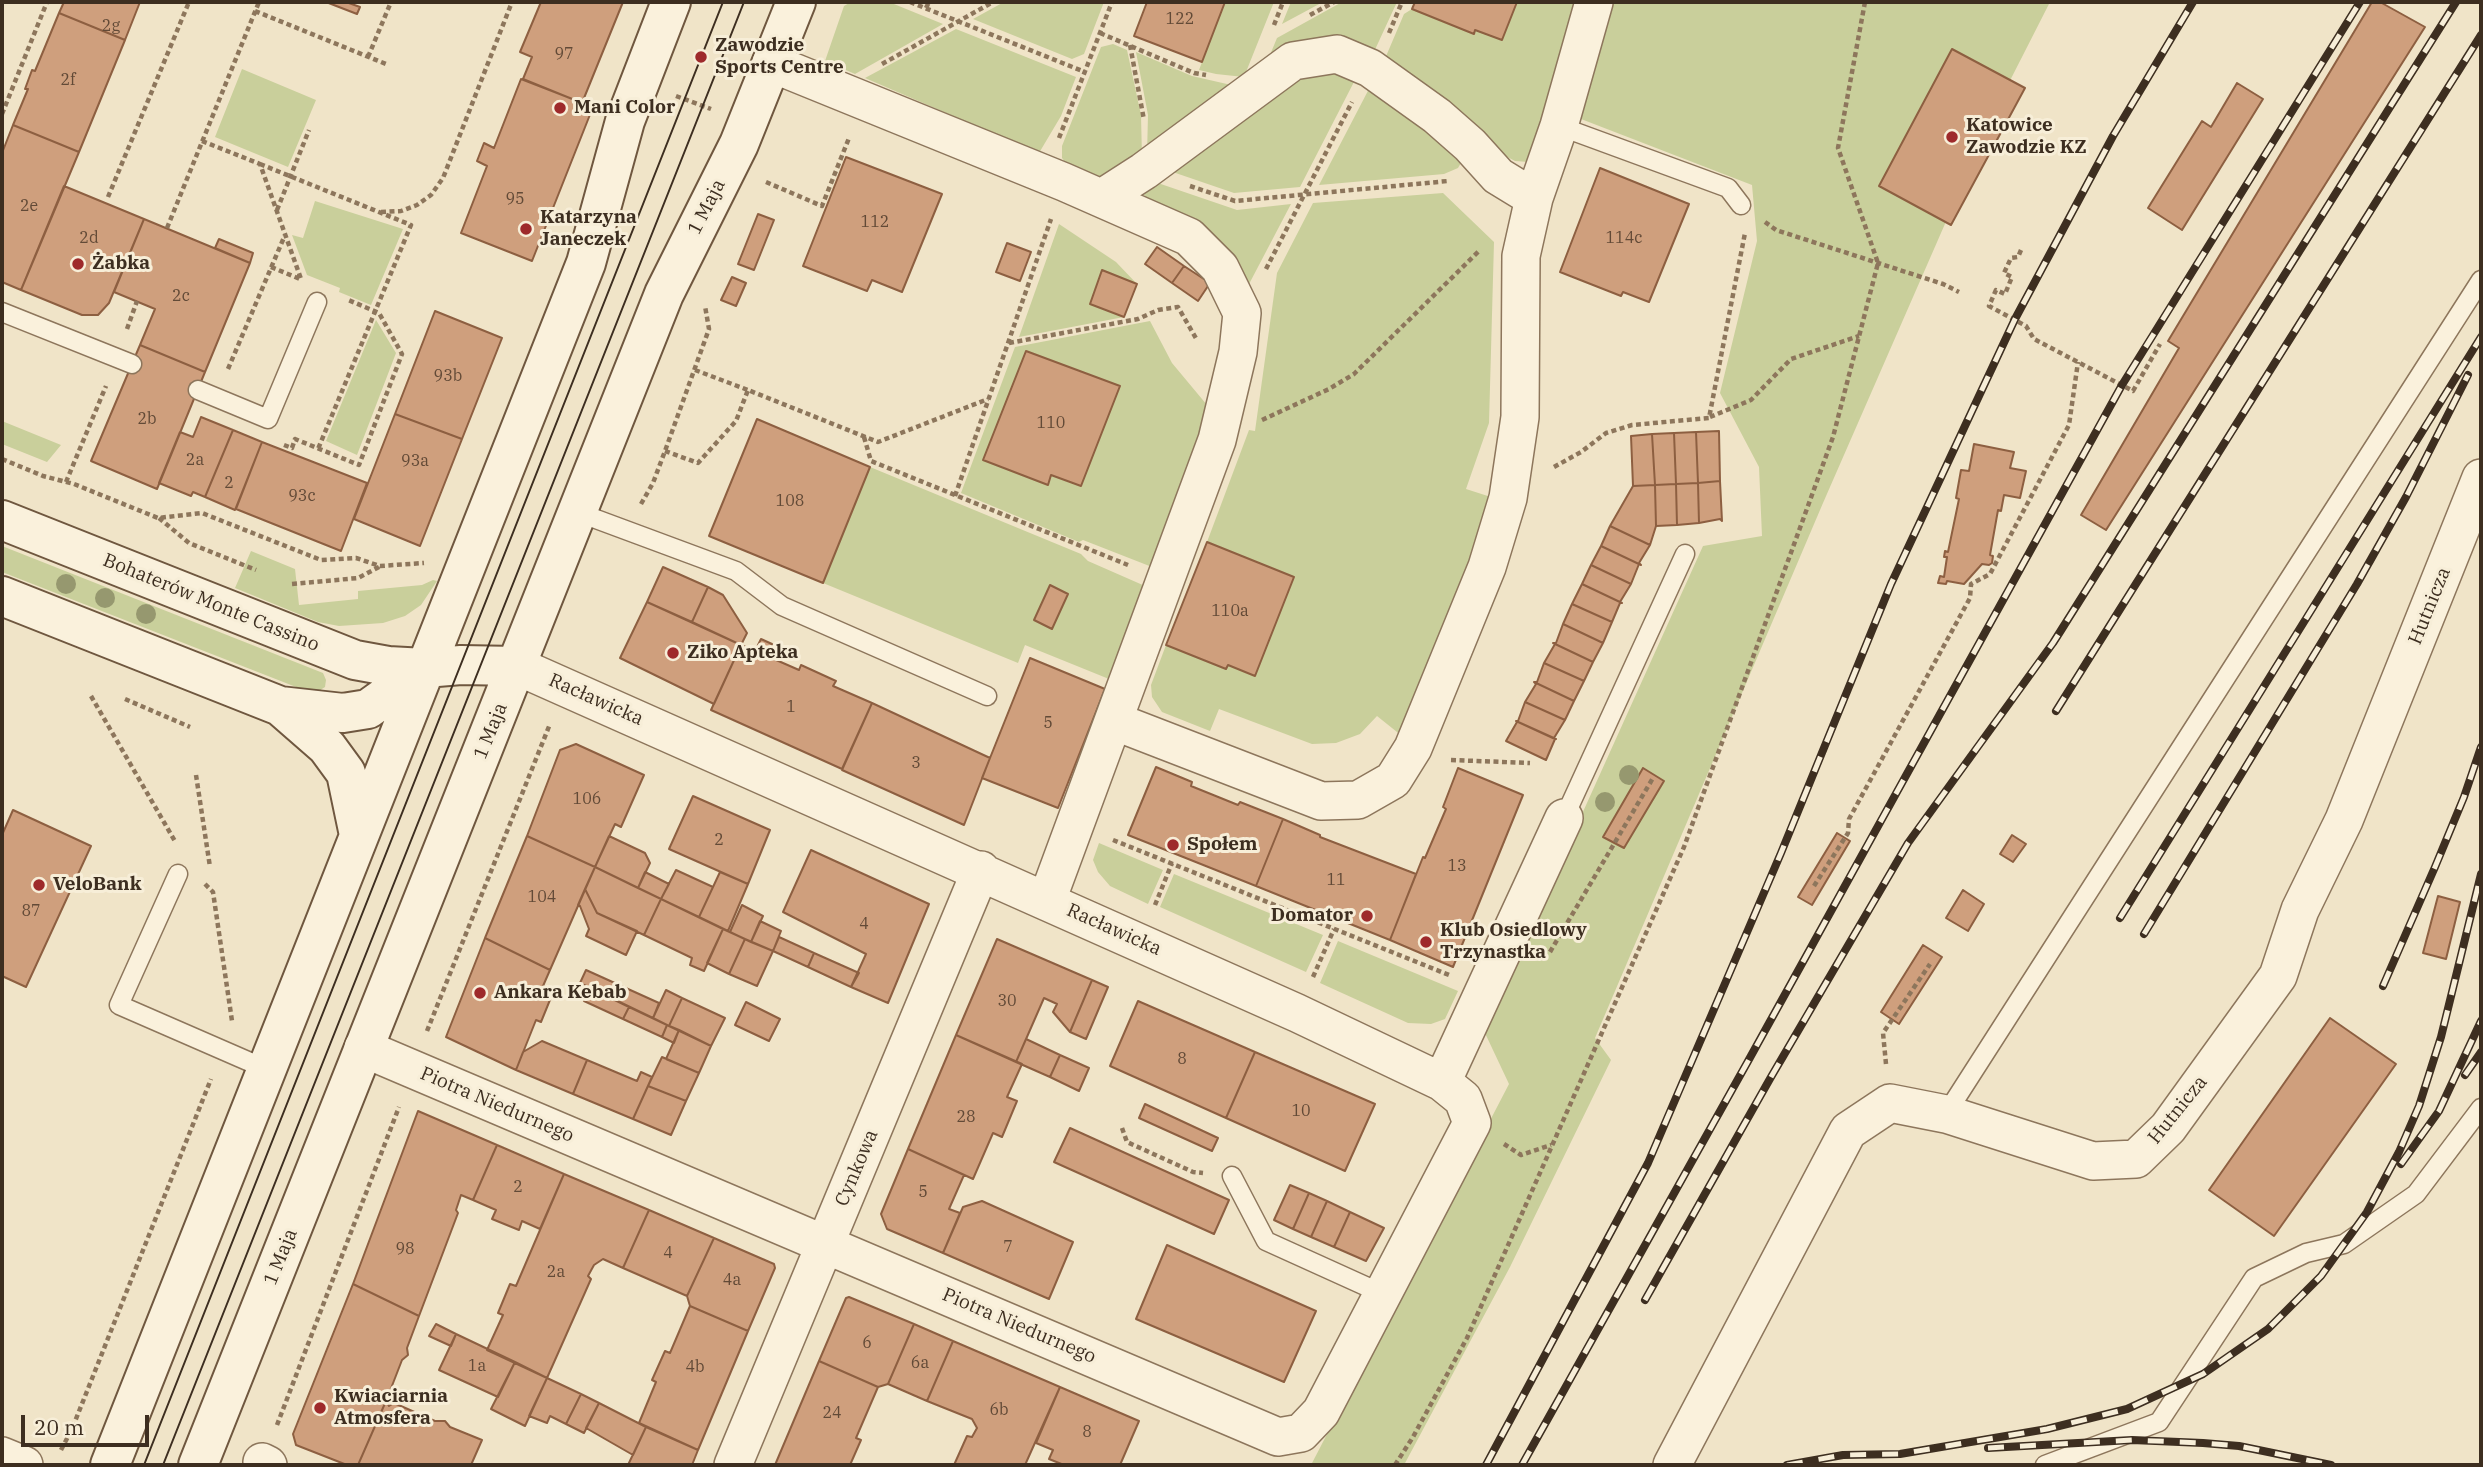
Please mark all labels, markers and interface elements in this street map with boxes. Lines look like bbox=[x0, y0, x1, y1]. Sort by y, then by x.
house number: 122 bbox=[1166, 9, 1194, 29]
house number: 2g bbox=[102, 16, 120, 36]
place label: Zawodzie Sports Centre bbox=[715, 35, 844, 79]
house number: 97 bbox=[554, 44, 574, 64]
marker: Zawodzie Sports Centre bbox=[693, 49, 709, 65]
house number: 2f bbox=[60, 70, 76, 90]
place label: Mani Color bbox=[574, 97, 675, 119]
marker: Mani Color bbox=[552, 100, 568, 116]
place label: Katowice Zawodzie KZ bbox=[1966, 115, 2087, 159]
marker: Katowice Zawodzie KZ bbox=[1944, 129, 1960, 145]
street label: 1 Maja bbox=[683, 176, 731, 238]
house number: 95 bbox=[505, 189, 525, 209]
house number: 2e bbox=[20, 196, 38, 216]
place label: Katarzyna Janeczek bbox=[540, 207, 637, 251]
house number: 112 bbox=[861, 212, 889, 232]
marker: Katarzyna Janeczek bbox=[518, 221, 534, 237]
house number: 2d bbox=[79, 228, 99, 248]
house number: 114c bbox=[1605, 228, 1643, 248]
place label: Żabka bbox=[92, 253, 150, 275]
marker: Żabka bbox=[70, 256, 86, 272]
house number: 2c bbox=[172, 286, 190, 306]
house number: 93b bbox=[434, 366, 462, 386]
house number: 2b bbox=[137, 409, 157, 429]
house number: 110 bbox=[1037, 413, 1065, 433]
house number: 2a bbox=[186, 450, 204, 470]
house number: 93a bbox=[401, 451, 429, 471]
house number: 2 bbox=[224, 473, 234, 493]
house number: 93c bbox=[288, 486, 316, 506]
house number: 108 bbox=[776, 491, 804, 511]
street label: Bohaterów Monte Cassino bbox=[100, 549, 322, 657]
street label: Hutnicza bbox=[2404, 564, 2456, 648]
house number: 110a bbox=[1211, 601, 1249, 621]
place label: Ziko Apteka bbox=[687, 642, 798, 664]
marker: Ziko Apteka bbox=[665, 645, 681, 661]
street label: Racławicka bbox=[545, 669, 647, 731]
house number: 1 bbox=[786, 697, 796, 717]
street label: 1 Maja bbox=[469, 699, 513, 763]
house number: 5 bbox=[1043, 713, 1053, 733]
house number: 3 bbox=[911, 753, 921, 773]
house number: 106 bbox=[573, 789, 601, 809]
house number: 2 bbox=[714, 830, 724, 850]
place label: Społem bbox=[1187, 834, 1258, 856]
marker: Społem bbox=[1165, 837, 1181, 853]
house number: 13 bbox=[1447, 856, 1467, 876]
house number: 11 bbox=[1326, 870, 1346, 890]
place label: VeloBank bbox=[53, 874, 141, 896]
marker: VeloBank bbox=[31, 877, 47, 893]
house number: 104 bbox=[528, 887, 556, 907]
street label: Racławicka bbox=[1063, 899, 1165, 961]
house number: 87 bbox=[21, 901, 41, 921]
place label: Domator bbox=[1271, 905, 1353, 927]
marker: Domator bbox=[1359, 908, 1375, 924]
house number: 4 bbox=[859, 914, 869, 934]
place label: Klub Osiedlowy Trzynastka bbox=[1440, 920, 1587, 964]
marker: Klub Osiedlowy Trzynastka bbox=[1418, 934, 1434, 950]
place label: Ankara Kebab bbox=[494, 982, 627, 1004]
marker: Ankara Kebab bbox=[472, 985, 488, 1001]
house number: 30 bbox=[997, 991, 1017, 1011]
house number: 8 bbox=[1177, 1049, 1187, 1069]
street label: Piotra Niedurnego bbox=[417, 1062, 577, 1148]
street label: Hutnicza bbox=[2144, 1071, 2212, 1149]
house number: 10 bbox=[1291, 1101, 1311, 1121]
house number: 28 bbox=[956, 1107, 976, 1127]
street label: Cynkowa bbox=[831, 1126, 883, 1210]
house number: 2 bbox=[513, 1177, 523, 1197]
house number: 5 bbox=[918, 1182, 928, 1202]
street label: 1 Maja bbox=[259, 1225, 303, 1289]
house number: 7 bbox=[1003, 1237, 1013, 1257]
house number: 98 bbox=[395, 1239, 415, 1259]
house number: 4 bbox=[663, 1243, 673, 1263]
house number: 2a bbox=[547, 1262, 565, 1282]
house number: 4a bbox=[723, 1270, 741, 1290]
street label: Piotra Niedurnego bbox=[939, 1283, 1099, 1369]
house number: 6 bbox=[862, 1333, 872, 1353]
house number: 6a bbox=[911, 1353, 929, 1373]
house number: 1a bbox=[468, 1356, 486, 1376]
house number: 4b bbox=[685, 1357, 705, 1377]
place label: Kwiaciarnia Atmosfera bbox=[334, 1386, 448, 1430]
scale bar bbox=[24, 1400, 152, 1444]
marker: Kwiaciarnia Atmosfera bbox=[312, 1400, 328, 1416]
house number: 6b bbox=[989, 1400, 1009, 1420]
house number: 24 bbox=[822, 1403, 842, 1423]
text: 20 m bbox=[34, 1413, 84, 1441]
house number: 8 bbox=[1082, 1422, 1092, 1442]

